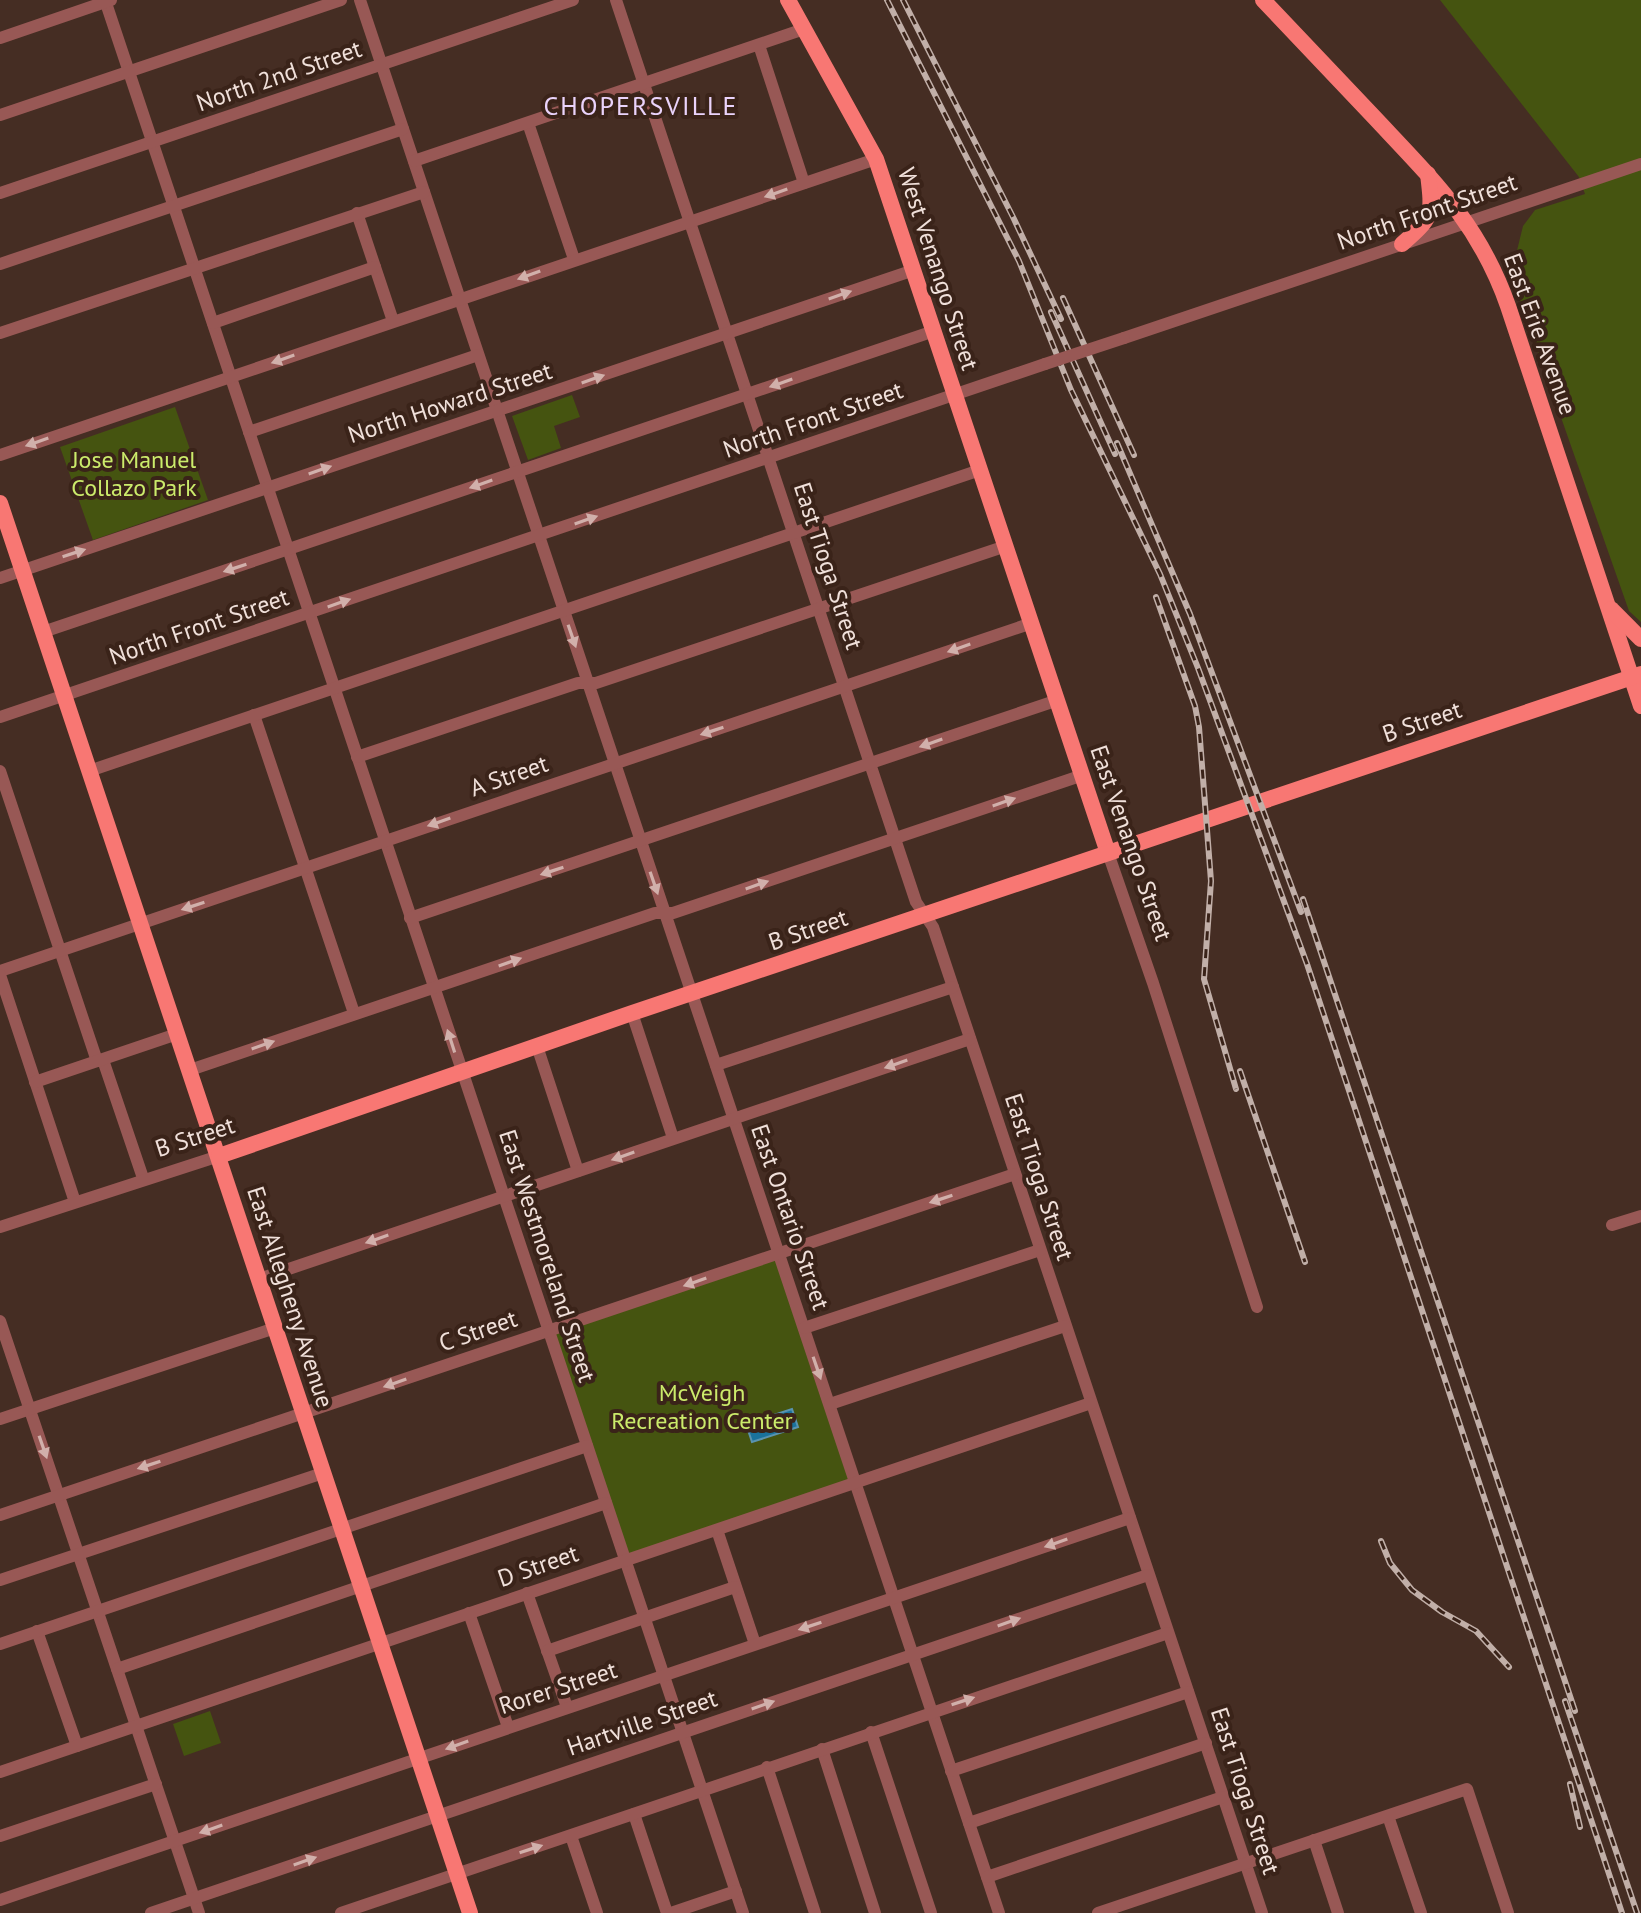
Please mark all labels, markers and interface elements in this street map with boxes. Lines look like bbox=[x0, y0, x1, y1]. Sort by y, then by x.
street label: North 2nd Street bbox=[192, 33, 365, 118]
district label: CHOPERSVILLE bbox=[543, 89, 739, 122]
street label: West Venango Street bbox=[891, 164, 986, 374]
street label: North Front Street bbox=[1333, 166, 1521, 257]
one-way arrow bbox=[763, 187, 787, 199]
street label: East Erie Avenue bbox=[1497, 249, 1584, 419]
one-way arrow bbox=[517, 269, 541, 282]
one-way arrow bbox=[828, 289, 852, 301]
one-way arrow bbox=[271, 354, 295, 366]
street label: North Howard Street bbox=[344, 355, 556, 450]
one-way arrow bbox=[582, 372, 606, 384]
street label: North Front Street bbox=[719, 374, 907, 465]
one-way arrow bbox=[768, 377, 792, 389]
one-way arrow bbox=[25, 437, 49, 449]
park label: Jose Manuel Collazo Park bbox=[71, 444, 197, 503]
one-way arrow bbox=[308, 463, 332, 475]
street label: East Tioga Street bbox=[787, 478, 870, 653]
one-way arrow bbox=[469, 479, 493, 491]
one-way arrow bbox=[574, 513, 598, 525]
one-way arrow bbox=[62, 546, 86, 559]
one-way arrow bbox=[223, 562, 247, 575]
street label: North Front Street bbox=[105, 581, 293, 672]
one-way arrow bbox=[328, 596, 352, 608]
one-way arrow bbox=[567, 624, 579, 648]
one-way arrow bbox=[946, 643, 970, 655]
street label: B Street bbox=[1378, 694, 1466, 749]
one-way arrow bbox=[700, 725, 724, 738]
one-way arrow bbox=[919, 738, 943, 750]
street label: East Venango Street bbox=[1083, 741, 1179, 945]
street label: A Street bbox=[466, 748, 552, 803]
one-way arrow bbox=[992, 795, 1016, 808]
one-way arrow bbox=[427, 817, 451, 829]
one-way arrow bbox=[540, 865, 564, 877]
one-way arrow bbox=[649, 871, 661, 895]
one-way arrow bbox=[746, 878, 770, 891]
one-way arrow bbox=[181, 901, 205, 913]
street label: B Street bbox=[764, 902, 852, 957]
one-way arrow bbox=[498, 955, 522, 968]
one-way arrow bbox=[445, 1028, 457, 1052]
one-way arrow bbox=[252, 1038, 276, 1050]
one-way arrow bbox=[884, 1059, 908, 1071]
street label: East Tioga Street bbox=[998, 1089, 1081, 1264]
street label: B Street bbox=[151, 1109, 239, 1164]
street label: East Ontario Street bbox=[744, 1120, 837, 1314]
street label: East Westmoreland Street bbox=[492, 1126, 603, 1386]
one-way arrow bbox=[611, 1150, 635, 1162]
street label: East Allegheny Avenue bbox=[240, 1182, 341, 1411]
one-way arrow bbox=[929, 1193, 953, 1205]
one-way arrow bbox=[365, 1234, 389, 1246]
one-way arrow bbox=[682, 1276, 706, 1288]
street label: C Street bbox=[435, 1303, 521, 1358]
one-way arrow bbox=[812, 1356, 824, 1380]
one-way arrow bbox=[383, 1377, 407, 1389]
park label: McVeigh Recreation Center bbox=[611, 1377, 793, 1436]
one-way arrow bbox=[38, 1436, 50, 1460]
one-way arrow bbox=[136, 1459, 160, 1472]
street label: D Street bbox=[493, 1537, 582, 1594]
one-way arrow bbox=[1044, 1537, 1068, 1549]
one-way arrow bbox=[997, 1615, 1021, 1627]
one-way arrow bbox=[797, 1620, 821, 1632]
street label: Rorer Street bbox=[495, 1654, 621, 1721]
street label: Hartville Street bbox=[563, 1682, 721, 1763]
one-way arrow bbox=[951, 1694, 975, 1707]
one-way arrow bbox=[751, 1699, 775, 1711]
street label: East Tioga Street bbox=[1204, 1703, 1287, 1878]
one-way arrow bbox=[445, 1739, 469, 1752]
one-way arrow bbox=[199, 1823, 223, 1835]
one-way arrow bbox=[519, 1842, 543, 1854]
one-way arrow bbox=[293, 1855, 317, 1867]

